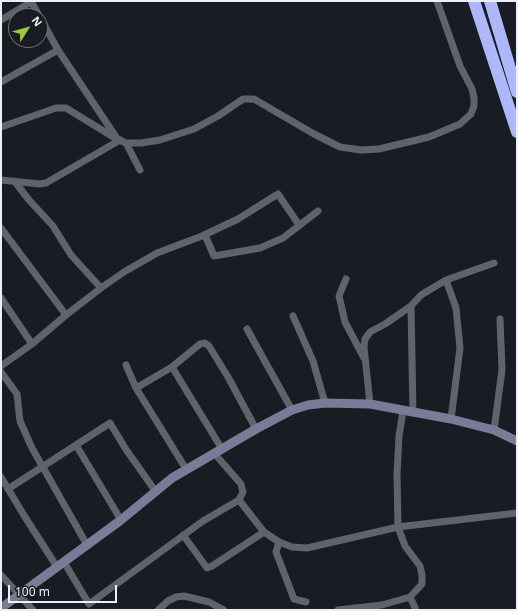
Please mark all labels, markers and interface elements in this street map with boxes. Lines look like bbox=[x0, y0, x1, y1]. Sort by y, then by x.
north arrow bbox=[8, 8, 48, 48]
text: N bbox=[28, 13, 46, 29]
scale bar bbox=[10, 577, 119, 603]
text: 100 m bbox=[15, 583, 50, 600]

